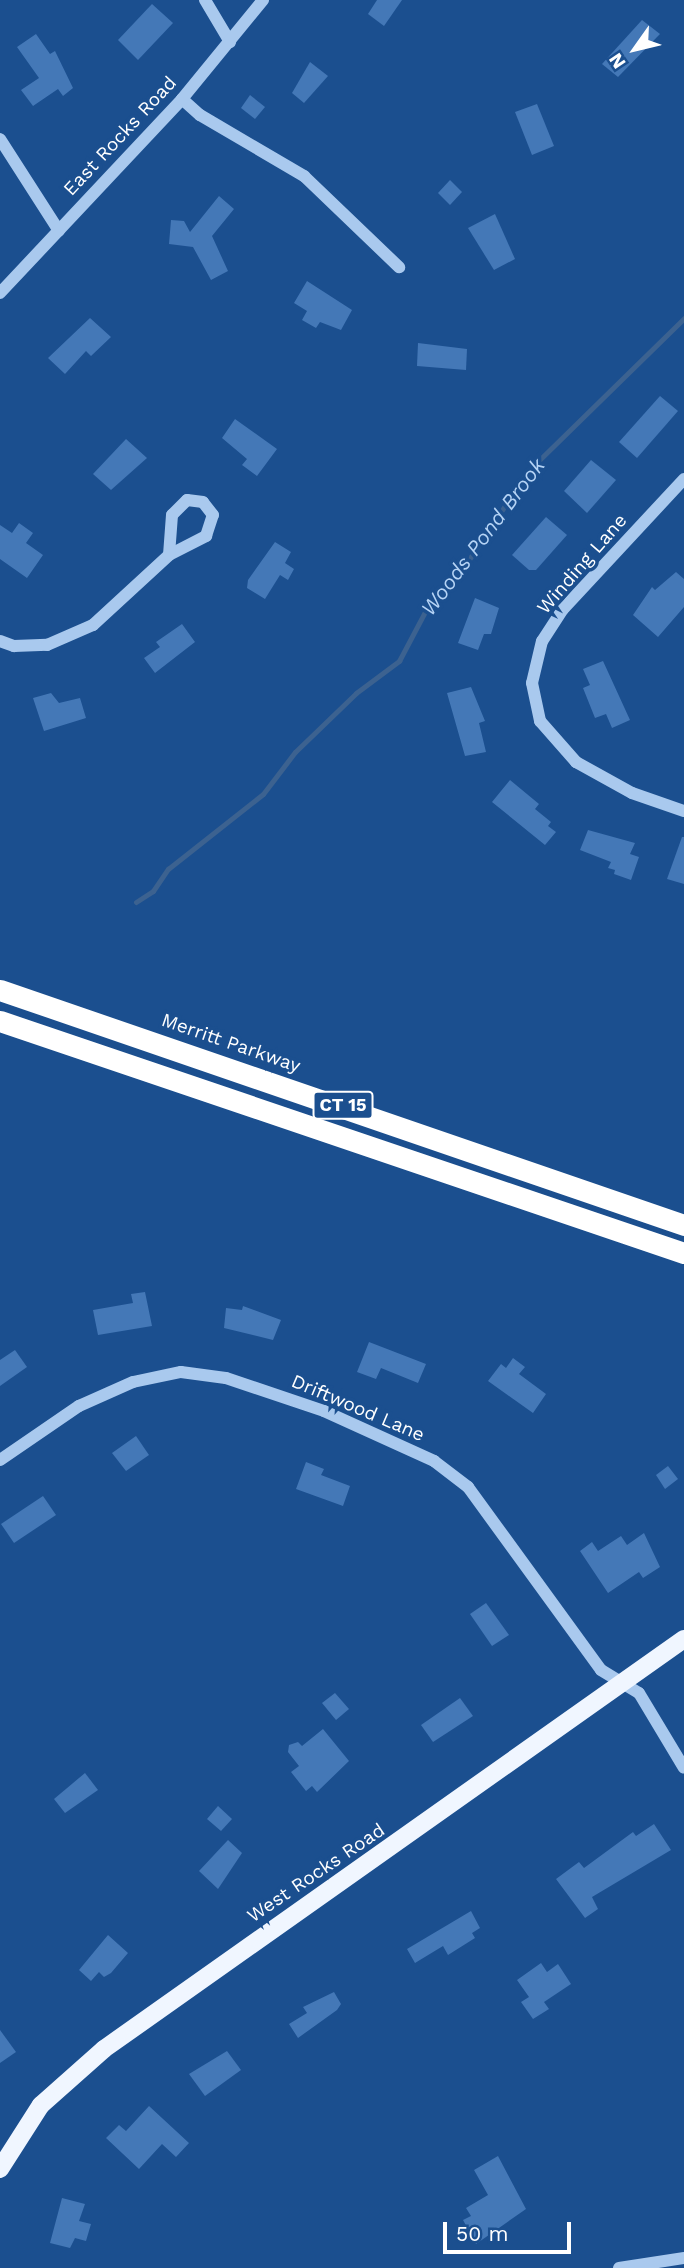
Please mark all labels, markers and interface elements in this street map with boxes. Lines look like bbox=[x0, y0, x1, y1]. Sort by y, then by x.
north arrow bbox=[600, 14, 670, 84]
text: N bbox=[604, 49, 631, 73]
street label: East Rocks Road bbox=[59, 72, 181, 200]
water label: Woods Pond Brook bbox=[416, 453, 550, 621]
street label: Winding Lane bbox=[532, 509, 632, 619]
street label: Merritt Parkway bbox=[159, 1009, 303, 1077]
road number: CT 15 bbox=[312, 1090, 374, 1120]
street label: Driftwood Lane bbox=[288, 1370, 428, 1446]
street label: West Rocks Road bbox=[243, 1819, 389, 1927]
scale bar bbox=[446, 2208, 574, 2252]
text: 50 m bbox=[456, 2221, 508, 2246]

